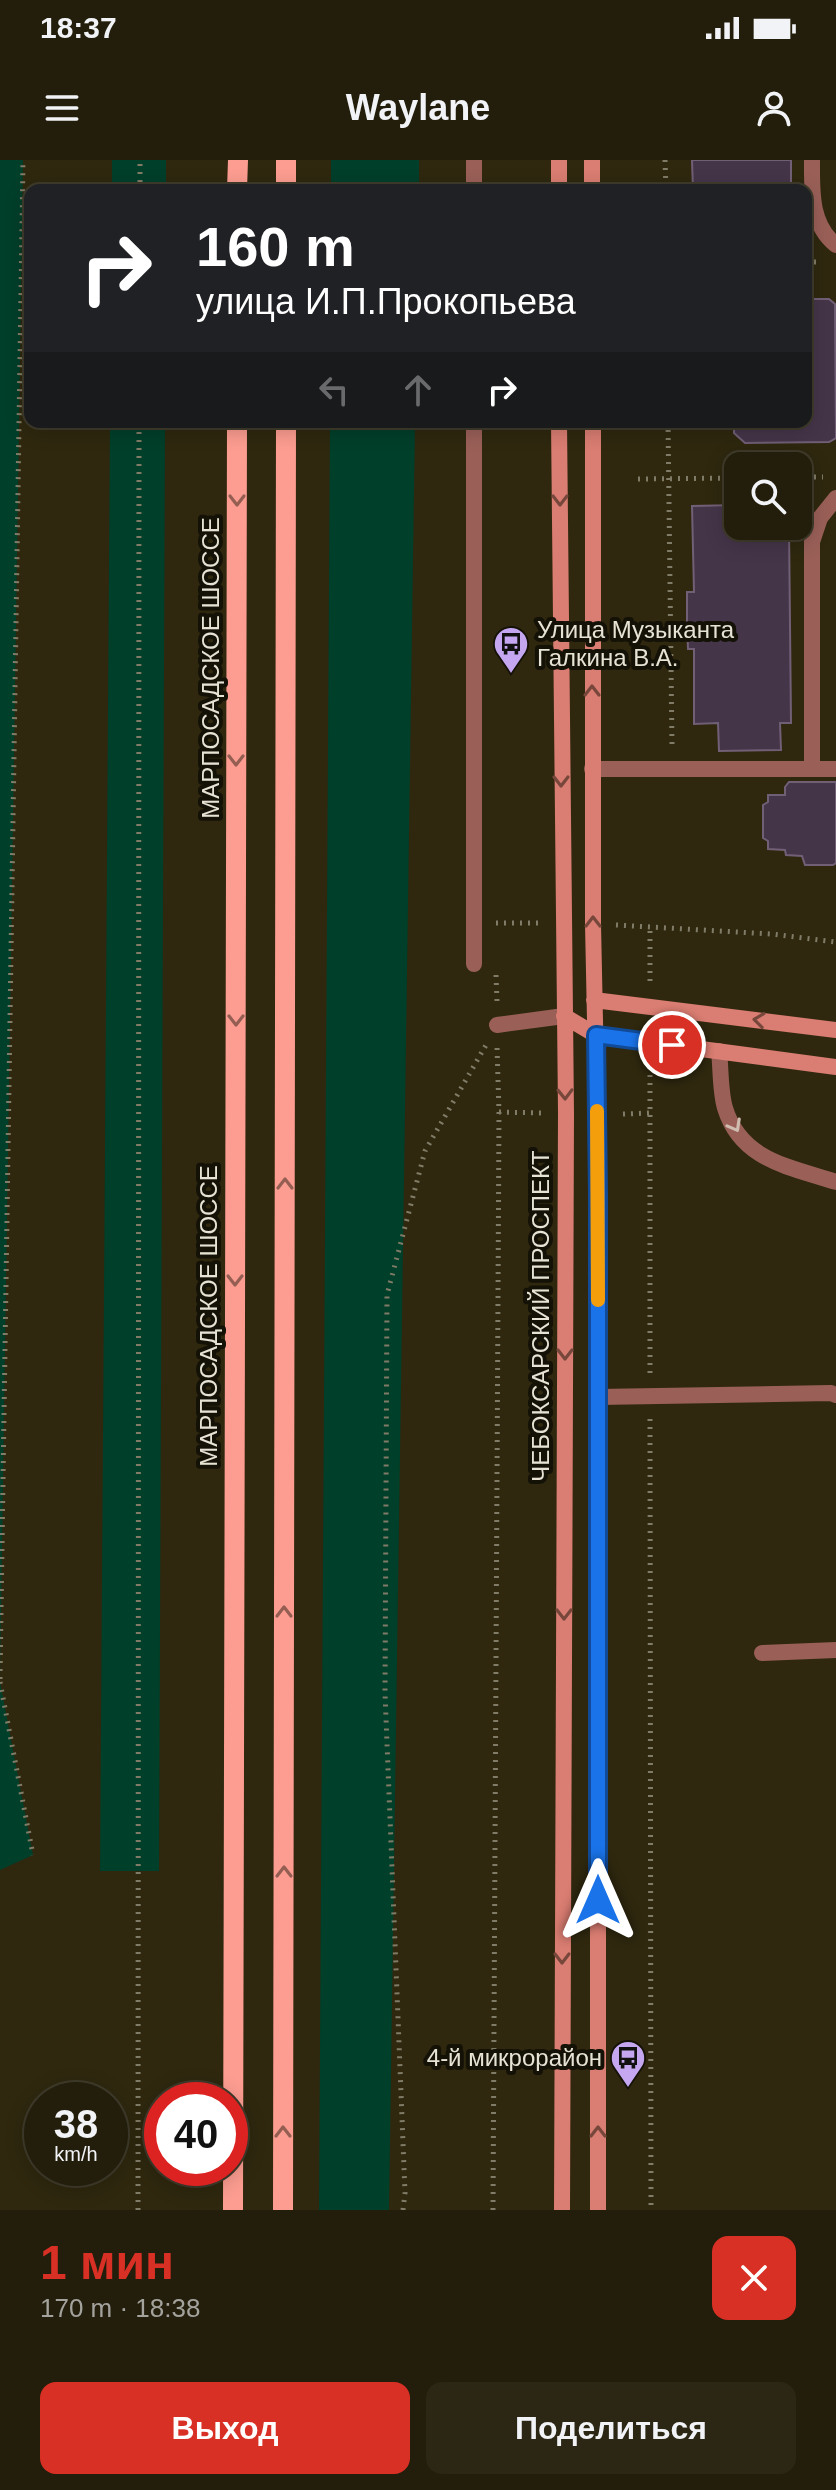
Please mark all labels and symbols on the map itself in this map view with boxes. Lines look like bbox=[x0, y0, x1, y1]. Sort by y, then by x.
one-way arrow bbox=[228, 494, 246, 507]
one-way arrow bbox=[551, 494, 569, 507]
street label: МАРПОСАДСКОЕ ШОССЕ bbox=[197, 517, 224, 819]
place label: Улица Музыканта Галкина В.А. bbox=[537, 616, 735, 671]
bus stop icon: Улица Музыканта Галкина В.А. bbox=[492, 625, 530, 675]
one-way arrow bbox=[583, 684, 601, 697]
one-way arrow bbox=[227, 754, 245, 767]
one-way arrow bbox=[552, 775, 570, 788]
one-way arrow bbox=[584, 915, 602, 928]
pin bbox=[638, 1011, 706, 1079]
one-way arrow bbox=[752, 1012, 766, 1029]
one-way arrow bbox=[227, 1014, 245, 1027]
one-way arrow bbox=[557, 1088, 574, 1101]
one-way arrow bbox=[725, 1118, 740, 1133]
street label: ЧЕБОКСАРСКИЙ ПРОСПЕКТ bbox=[527, 1150, 554, 1482]
street label: МАРПОСАДСКОЕ ШОССЕ bbox=[195, 1165, 222, 1467]
one-way arrow bbox=[276, 1177, 294, 1190]
one-way arrow bbox=[226, 1274, 244, 1287]
one-way arrow bbox=[556, 1348, 574, 1361]
one-way arrow bbox=[275, 1605, 293, 1618]
one-way arrow bbox=[555, 1608, 573, 1621]
position arrow bbox=[556, 1858, 640, 1942]
one-way arrow bbox=[275, 1865, 293, 1878]
one-way arrow bbox=[554, 1952, 571, 1965]
bus stop icon: 4-й микрорайон bbox=[609, 2039, 647, 2089]
place label: 4-й микрорайон bbox=[427, 2044, 602, 2071]
speed limit sign: 40 bbox=[144, 2082, 248, 2186]
one-way arrow bbox=[274, 2125, 292, 2138]
one-way arrow bbox=[589, 2125, 607, 2138]

